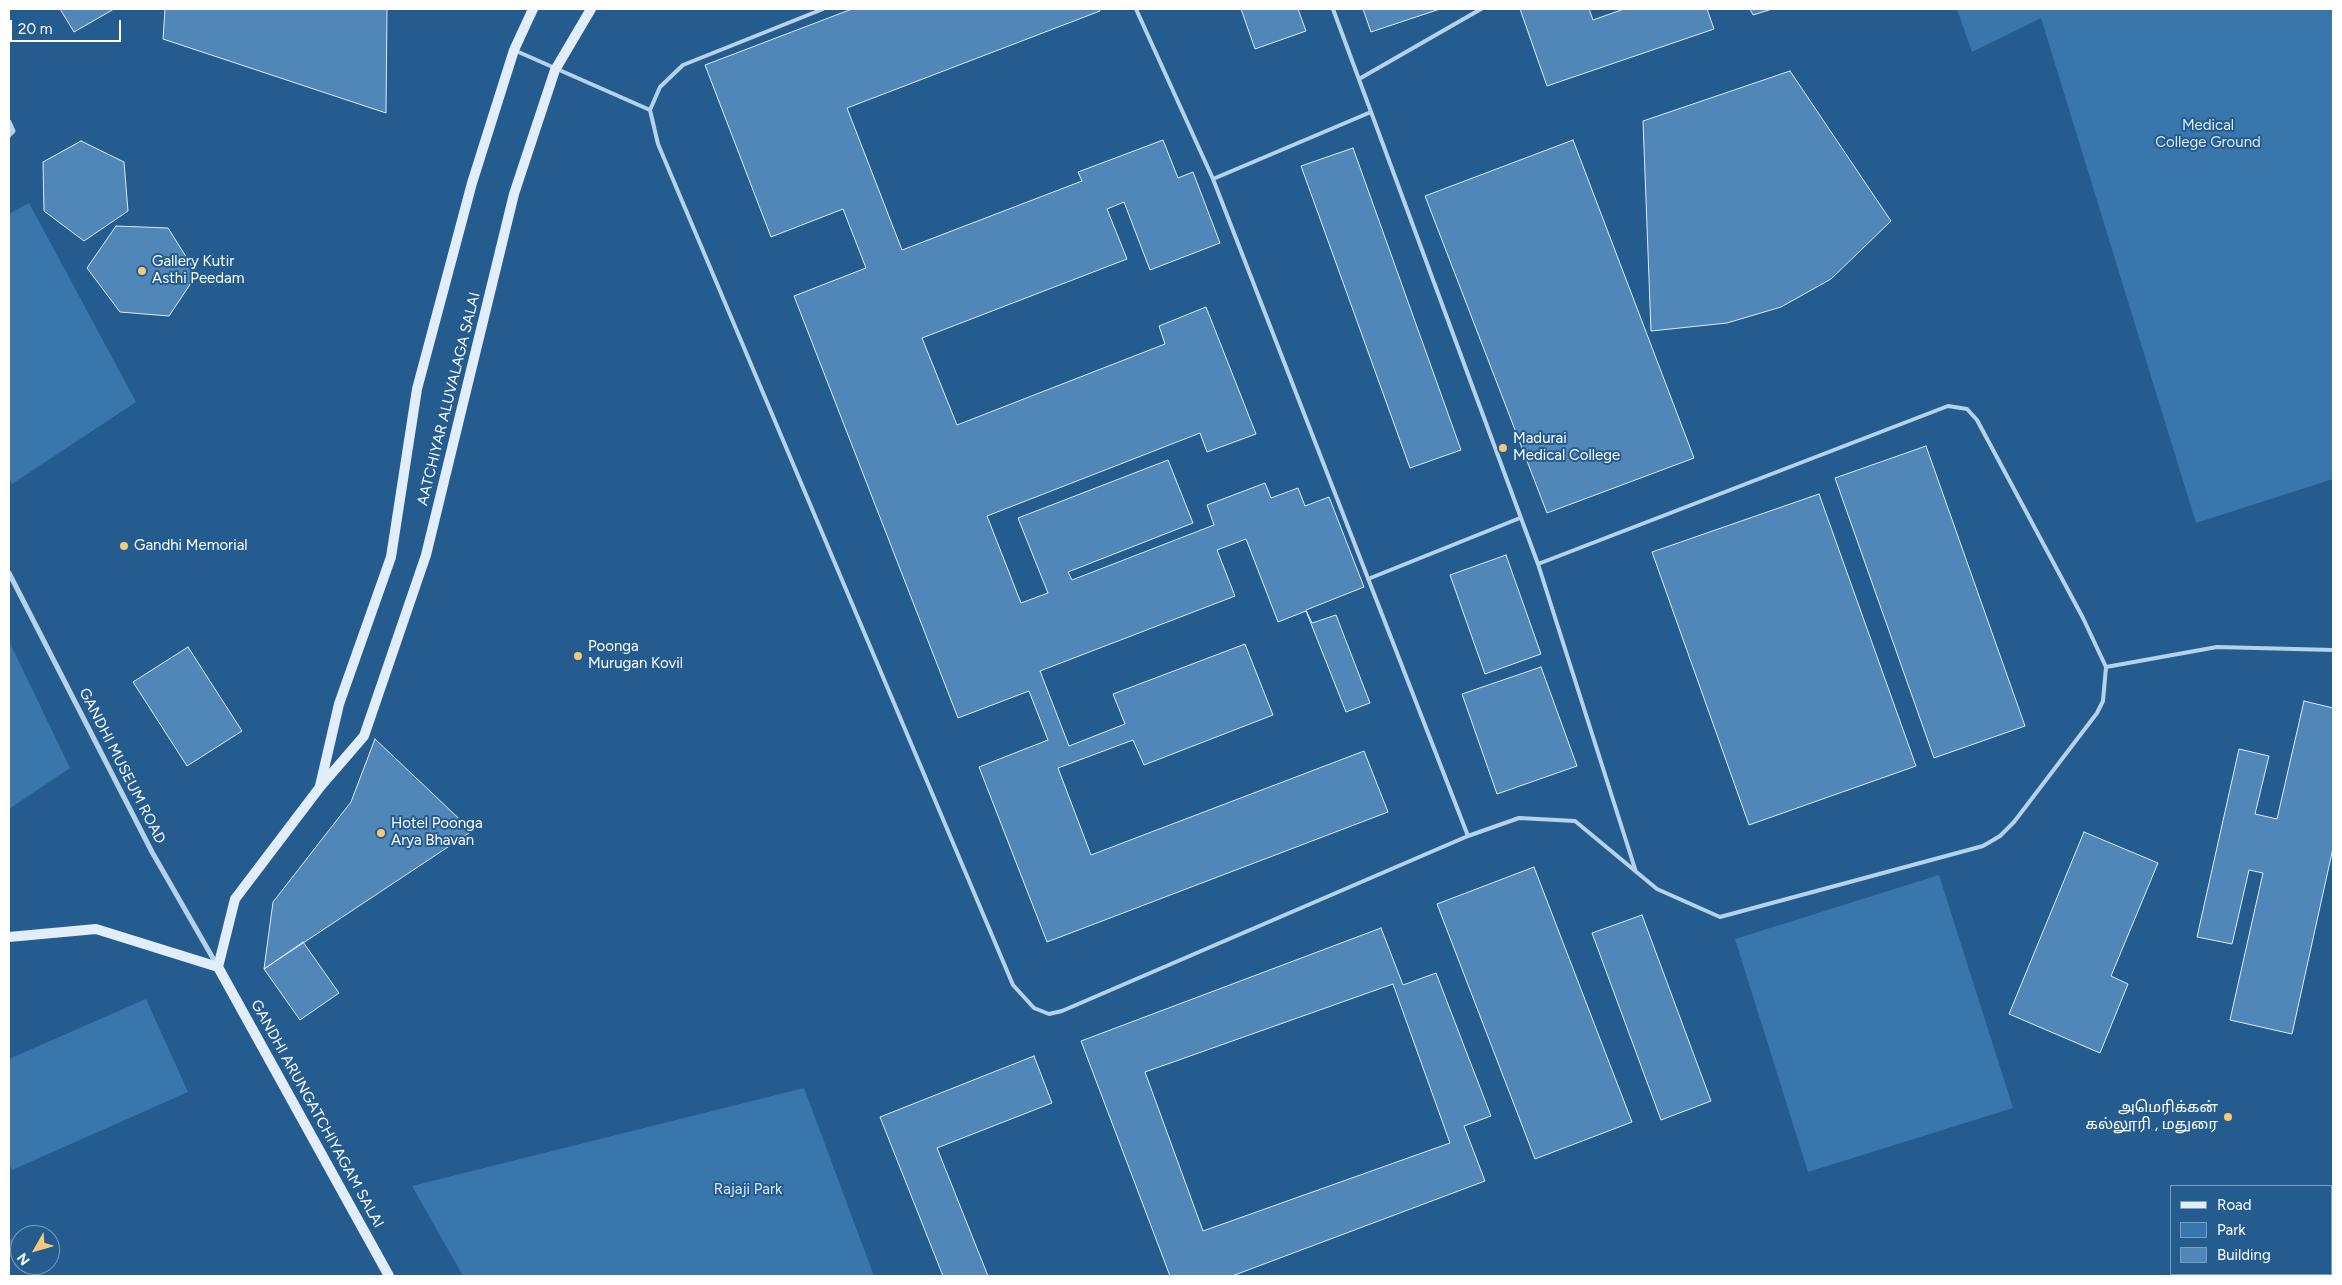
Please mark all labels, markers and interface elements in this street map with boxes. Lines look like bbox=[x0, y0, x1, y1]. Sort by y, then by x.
scale bar bbox=[12, 10, 124, 42]
text: 20 m bbox=[18, 20, 52, 38]
park label: Medical College Ground bbox=[2155, 117, 2261, 152]
place label: Gallery Kutir Asthi Peedam bbox=[152, 253, 244, 288]
marker: Gallery Kutir Asthi Peedam bbox=[136, 265, 148, 277]
street label: AATCHIYAR ALUVALAGA SALAI bbox=[414, 290, 484, 508]
place label: Madurai Medical College bbox=[1513, 430, 1620, 465]
marker: Madurai Medical College bbox=[1497, 442, 1509, 454]
place label: Gandhi Memorial bbox=[134, 537, 248, 555]
marker: Gandhi Memorial bbox=[118, 540, 130, 552]
place label: Poonga Murugan Kovil bbox=[588, 638, 683, 673]
marker: Poonga Murugan Kovil bbox=[572, 650, 584, 662]
street label: GANDHI MUSEUM ROAD bbox=[75, 685, 169, 847]
place label: Hotel Poonga Arya Bhavan bbox=[391, 815, 483, 850]
marker: Hotel Poonga Arya Bhavan bbox=[375, 827, 387, 839]
street label: GANDHI ARUNGATCHIYAGAM SALAI bbox=[247, 997, 387, 1231]
place label: அமெரிக்கன் கல்லூரி , மதுரை bbox=[2086, 1099, 2218, 1134]
marker: அமெரிக்கன் கல்லூரி , மதுரை bbox=[2222, 1111, 2234, 1123]
park label: Rajaji Park bbox=[714, 1181, 782, 1199]
legend bbox=[2170, 1185, 2332, 1275]
text: Road bbox=[2217, 1196, 2252, 1214]
text: Park bbox=[2217, 1221, 2246, 1239]
north arrow bbox=[10, 1225, 60, 1275]
text: Building bbox=[2217, 1246, 2271, 1264]
text: N bbox=[14, 1249, 34, 1268]

